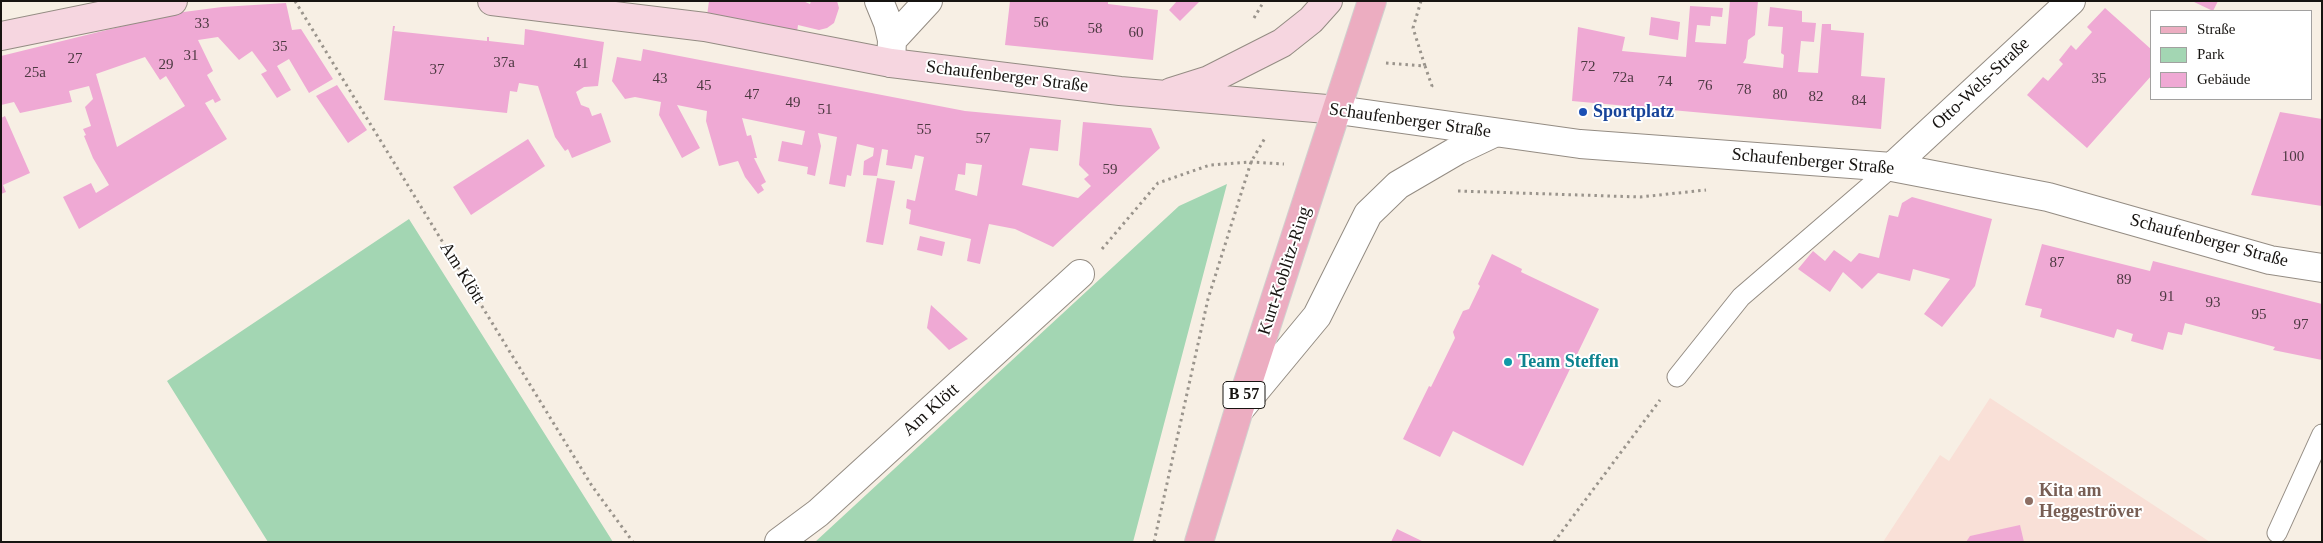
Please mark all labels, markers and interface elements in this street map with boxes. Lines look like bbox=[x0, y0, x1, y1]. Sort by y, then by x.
legend bbox=[2150, 10, 2313, 100]
house number: 56 bbox=[1034, 14, 1048, 32]
house number: 33 bbox=[194, 15, 210, 33]
house number: 58 bbox=[1088, 20, 1102, 38]
text: Straße bbox=[2197, 21, 2235, 37]
house number: 60 bbox=[1128, 24, 1144, 42]
street label: Otto-Wels-Straße bbox=[1928, 33, 2034, 135]
house number: 35 bbox=[272, 38, 288, 56]
text: Park bbox=[2197, 46, 2225, 62]
house number: 31 bbox=[184, 47, 198, 65]
house number: 27 bbox=[68, 50, 82, 68]
house number: 37a bbox=[493, 54, 515, 72]
house number: 41 bbox=[574, 55, 588, 73]
house number: 29 bbox=[158, 56, 174, 74]
street label: Schaufenberger Straße bbox=[925, 56, 1089, 98]
house number: 72 bbox=[1580, 58, 1596, 76]
house number: 37 bbox=[430, 61, 444, 79]
house number: 25a bbox=[24, 64, 46, 82]
house number: 72a bbox=[1612, 69, 1634, 87]
house number: 43 bbox=[652, 70, 668, 88]
house number: 35 bbox=[2092, 70, 2106, 88]
text: Gebäude bbox=[2197, 71, 2250, 87]
house number: 74 bbox=[1658, 73, 1672, 91]
house number: 45 bbox=[696, 77, 712, 95]
house number: 76 bbox=[1698, 77, 1712, 95]
house number: 78 bbox=[1736, 81, 1752, 99]
house number: 47 bbox=[744, 86, 760, 104]
house number: 80 bbox=[1772, 86, 1788, 104]
house number: 82 bbox=[1808, 88, 1824, 106]
house number: 84 bbox=[1852, 92, 1866, 110]
house number: 49 bbox=[786, 94, 800, 112]
street label: Schaufenberger Straße bbox=[1328, 99, 1492, 143]
house number: 51 bbox=[818, 101, 832, 119]
place label: Sportplatz bbox=[1593, 101, 1674, 123]
marker: Sportplatz bbox=[1577, 106, 1589, 118]
house number: 55 bbox=[916, 121, 932, 139]
house number: 57 bbox=[976, 130, 990, 148]
street label: Schaufenberger Straße bbox=[1731, 144, 1895, 180]
house number: 100 bbox=[2282, 148, 2304, 166]
house number: 59 bbox=[1102, 161, 1118, 179]
street label: Kurt-Koblitz-Ring bbox=[1254, 204, 1316, 338]
street label: Schaufenberger Straße bbox=[2127, 209, 2291, 273]
street label: Am Klött bbox=[435, 238, 489, 308]
house number: 87 bbox=[2050, 254, 2064, 272]
house number: 89 bbox=[2116, 271, 2132, 289]
house number: 91 bbox=[2160, 288, 2174, 306]
house number: 93 bbox=[2206, 294, 2220, 312]
house number: 95 bbox=[2252, 306, 2266, 324]
house number: 97 bbox=[2294, 316, 2308, 334]
place label: Team Steffen bbox=[1518, 351, 1619, 373]
marker: Team Steffen bbox=[1502, 356, 1514, 368]
street label: Am Klött bbox=[898, 379, 964, 441]
road number: B 57 bbox=[1223, 382, 1265, 408]
place label: Kita am Heggeströver bbox=[2039, 480, 2142, 522]
marker: Kita am Heggeströver bbox=[2023, 495, 2035, 507]

